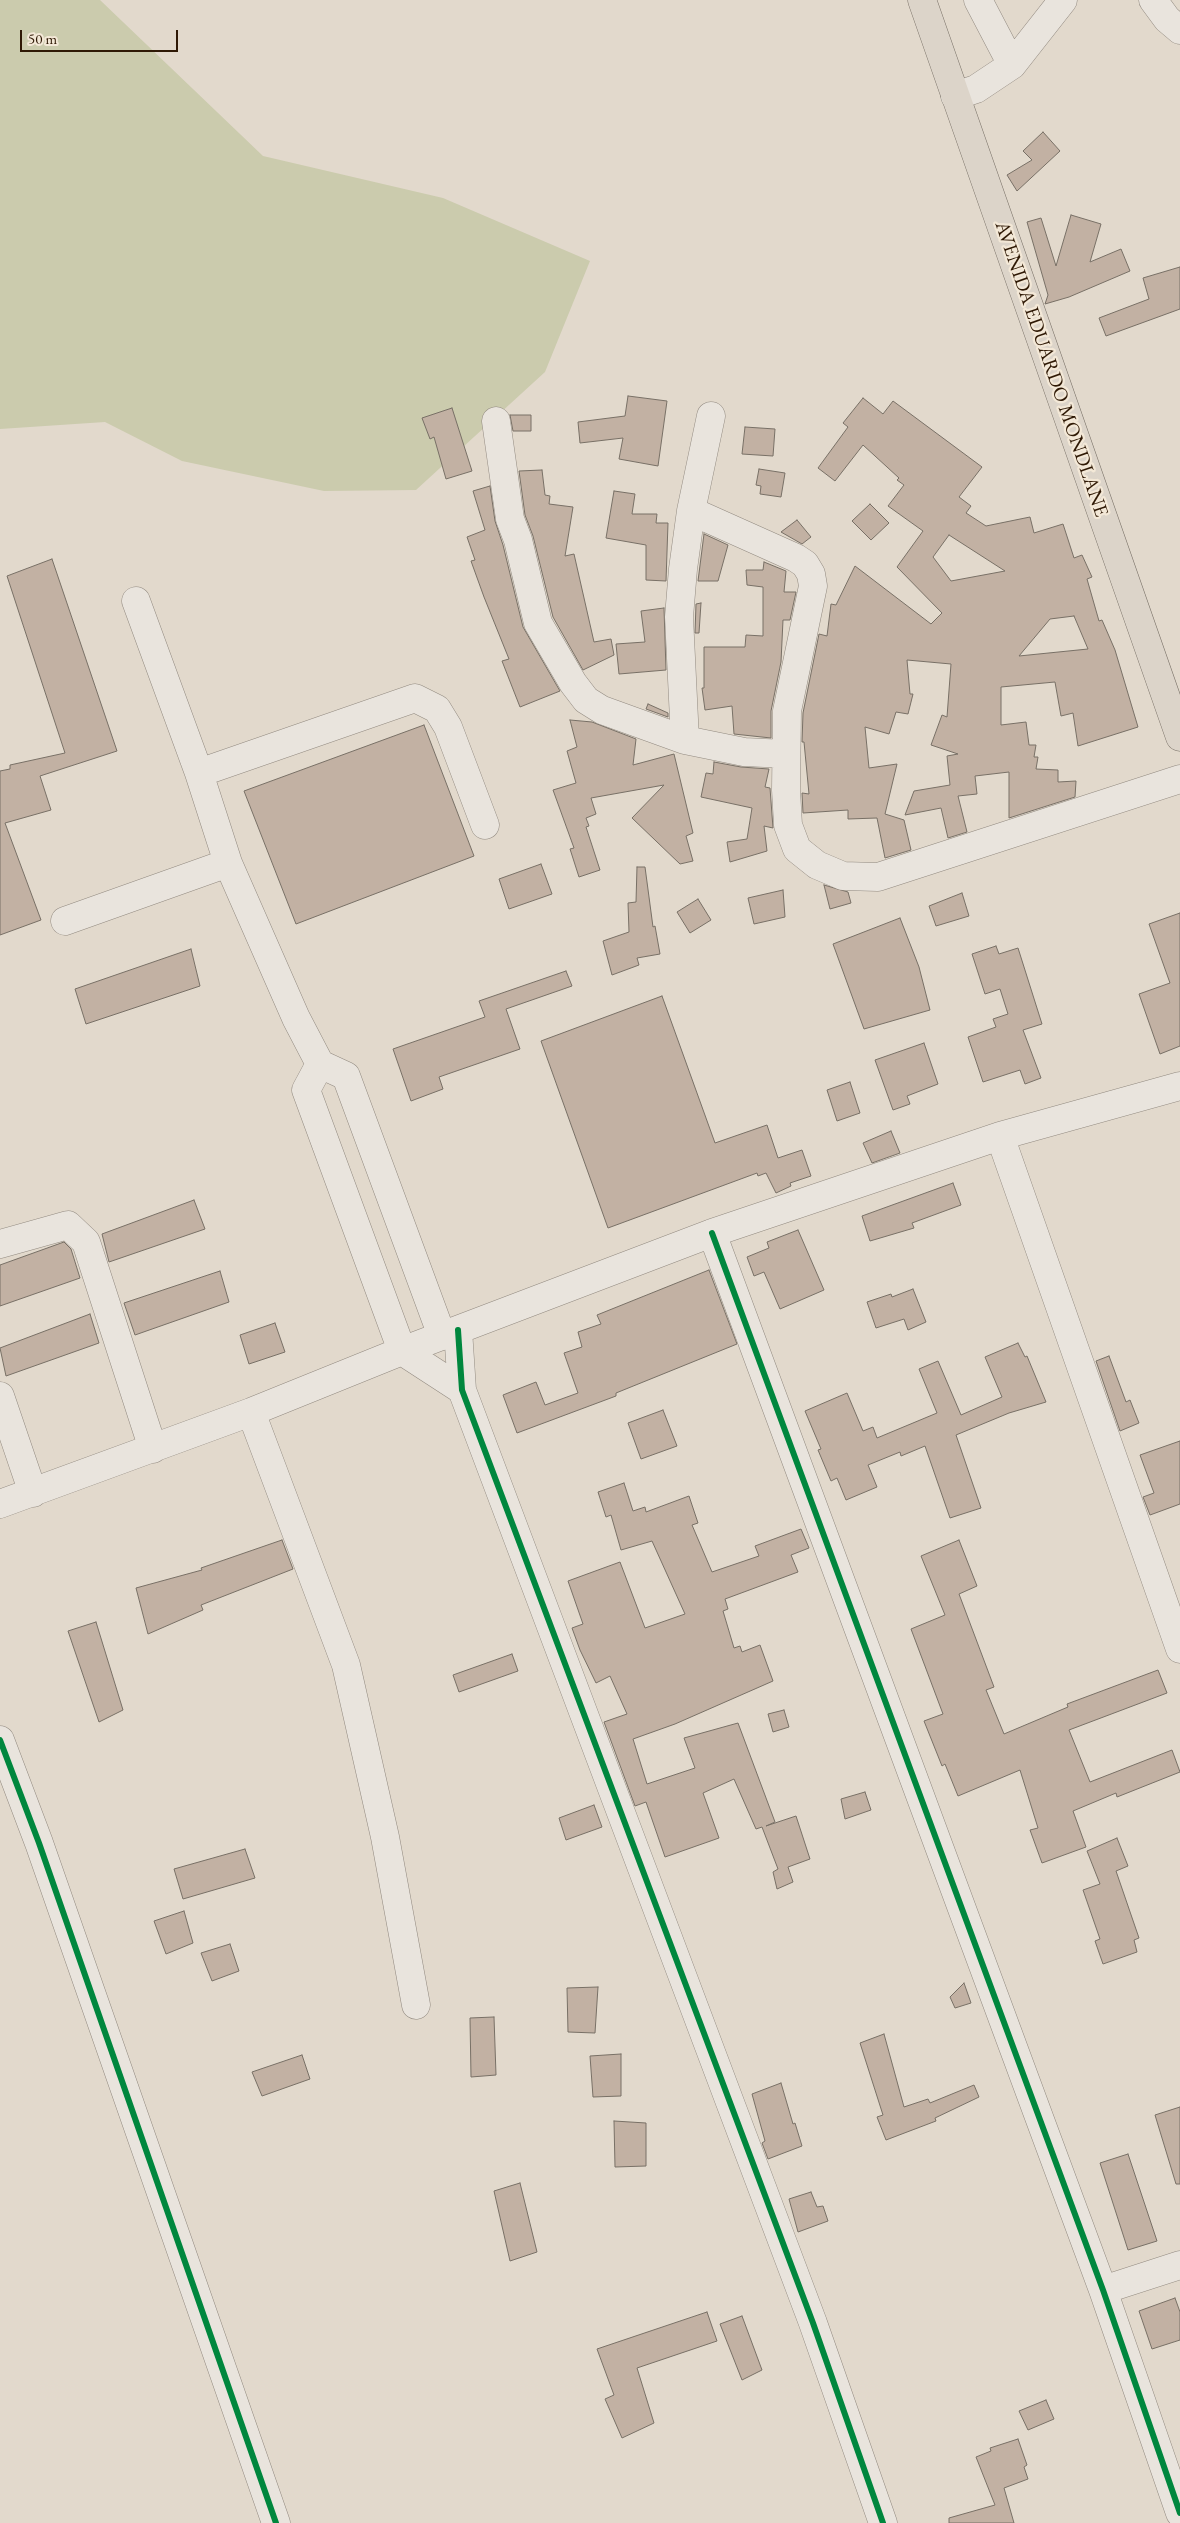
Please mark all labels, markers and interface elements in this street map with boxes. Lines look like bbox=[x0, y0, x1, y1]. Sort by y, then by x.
scale bar bbox=[22, 20, 180, 52]
text: 50 m bbox=[28, 29, 57, 48]
street label: AVENIDA EDUARDO MONDLANE bbox=[989, 218, 1113, 520]

